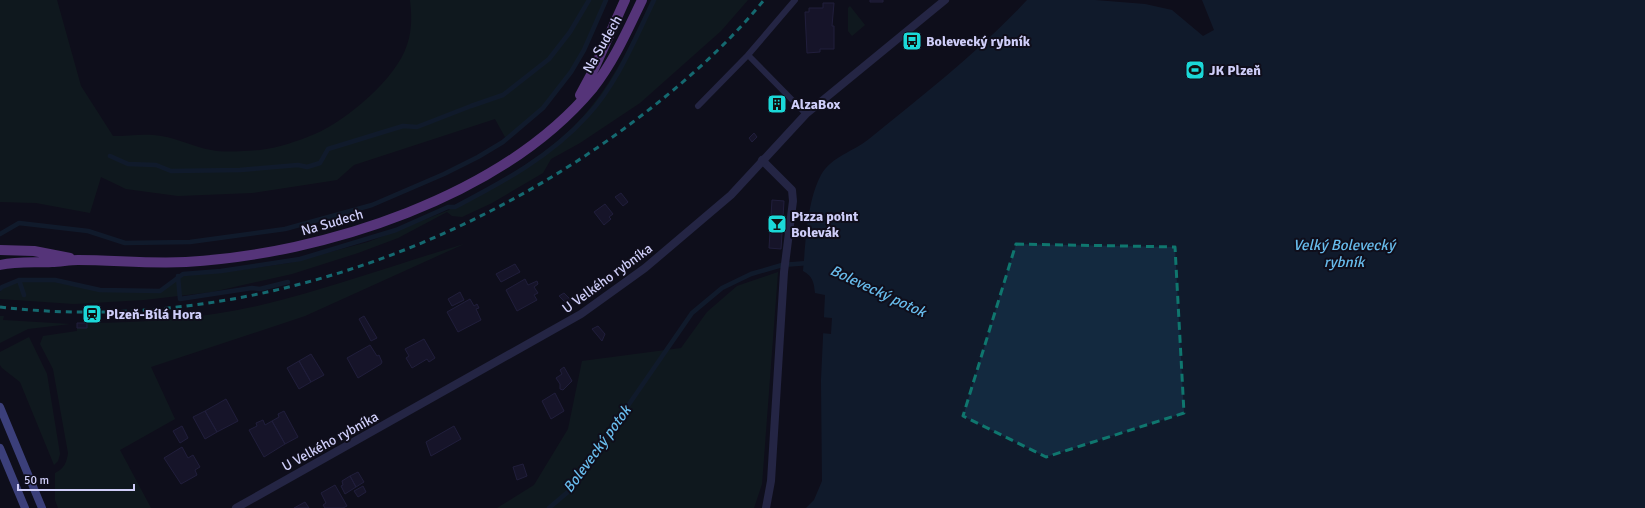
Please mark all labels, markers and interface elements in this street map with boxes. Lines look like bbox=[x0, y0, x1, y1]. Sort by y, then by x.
street label: Na Sudech bbox=[579, 12, 626, 76]
bus stop icon: Bolevecký rybník bbox=[901, 30, 923, 52]
place label: Bolevecký rybník bbox=[926, 33, 1031, 50]
sports icon: JK Plzeň bbox=[1184, 59, 1206, 81]
place label: JK Plzeň bbox=[1209, 62, 1261, 79]
building icon: AlzaBox bbox=[766, 93, 788, 115]
place label: AlzaBox bbox=[791, 96, 841, 113]
street label: Na Sudech bbox=[299, 206, 365, 239]
place label: Pizza point Bolevák bbox=[791, 208, 859, 241]
bar icon: Pizza point Bolevák bbox=[766, 213, 788, 235]
water label: Velký Bolevecký rybník bbox=[1293, 236, 1397, 271]
street label: U Velkého rybníka bbox=[559, 240, 656, 317]
water label: Bolevecký potok bbox=[827, 261, 930, 322]
station icon: Plzeň-Bílá Hora bbox=[81, 303, 103, 325]
place label: Plzeň-Bílá Hora bbox=[106, 306, 202, 323]
water label: Bolevecký potok bbox=[559, 401, 636, 496]
street label: U Velkého rybníka bbox=[279, 408, 381, 475]
scale bar bbox=[18, 466, 134, 492]
text: 50 m bbox=[24, 473, 49, 488]

